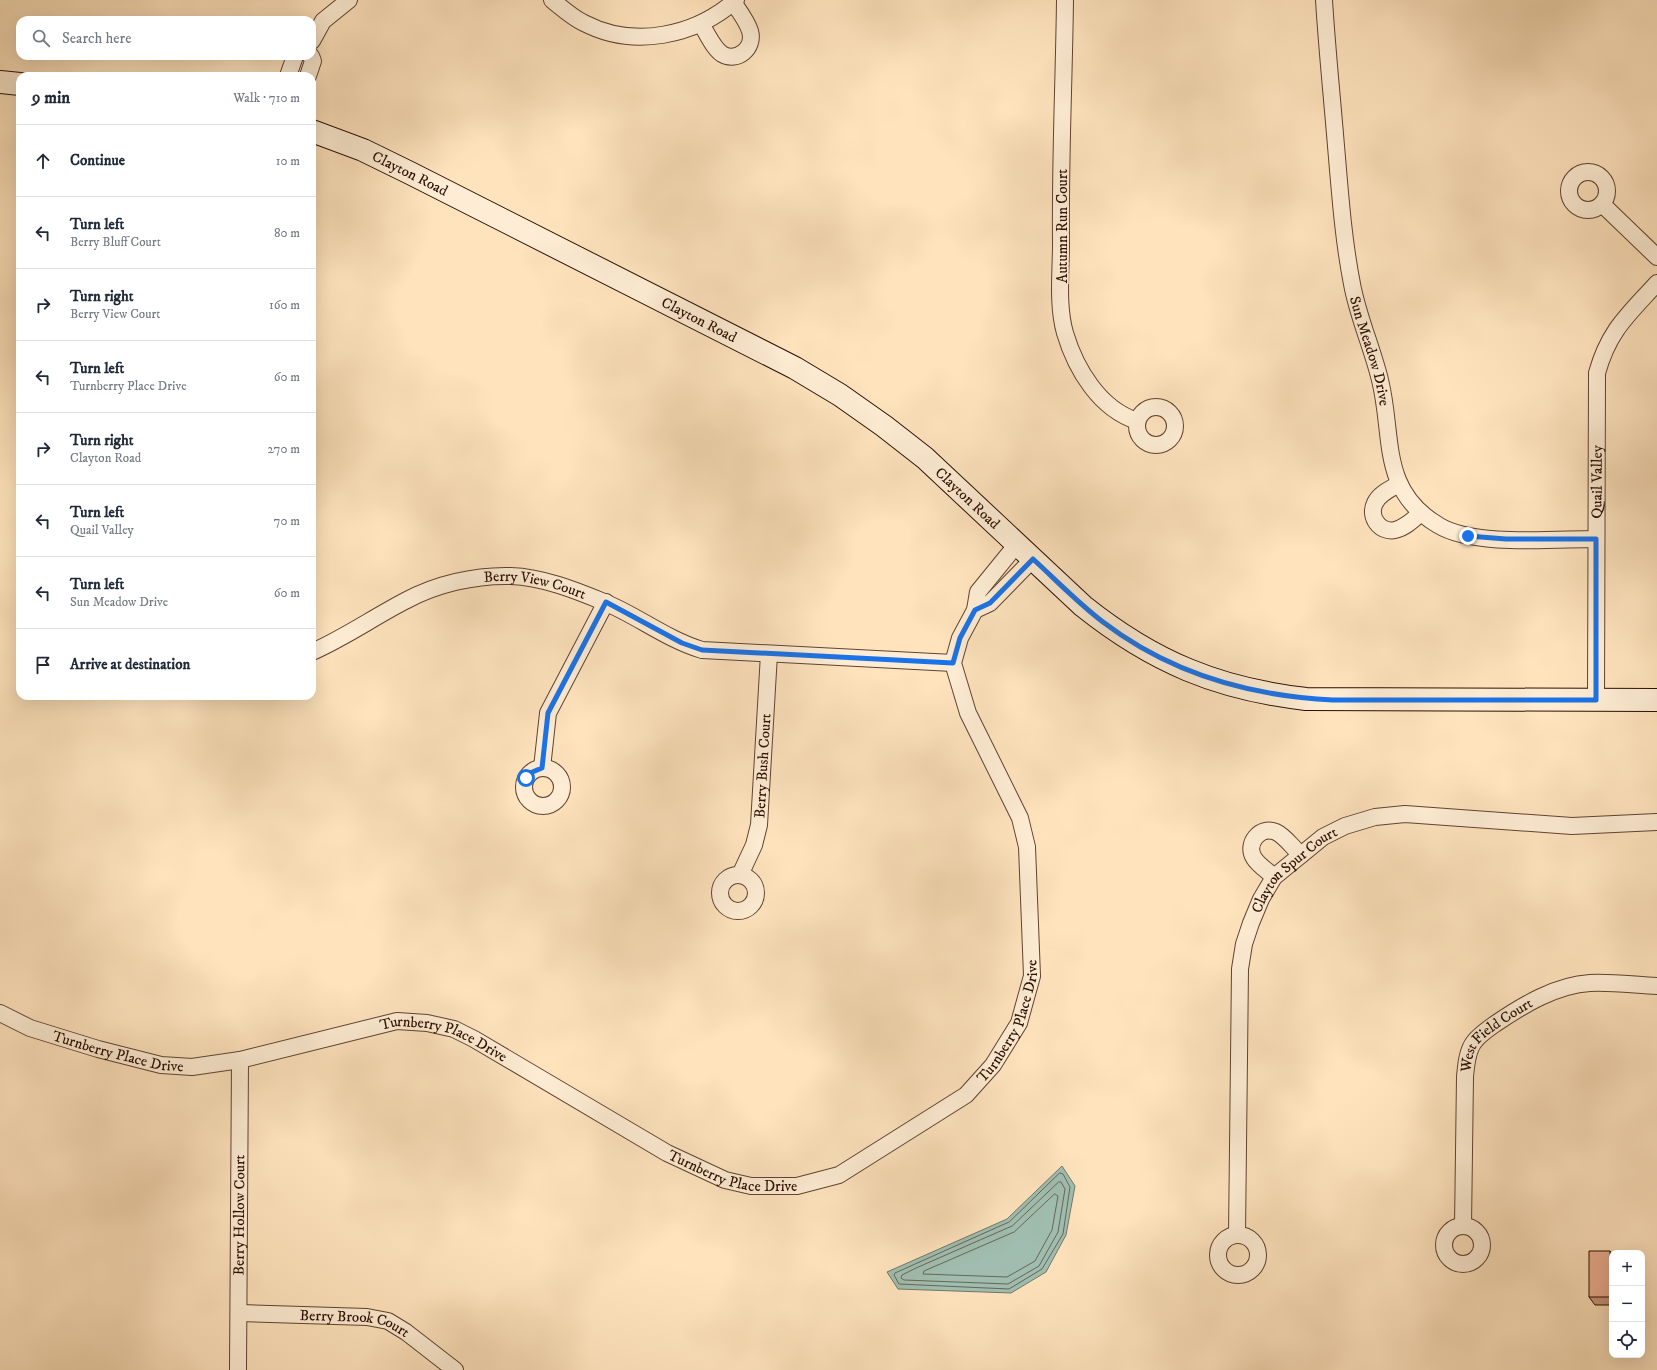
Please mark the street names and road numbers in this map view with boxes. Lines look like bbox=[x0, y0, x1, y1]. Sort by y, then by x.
street label: Clayton Road bbox=[369, 147, 451, 201]
street label: Autumn Run Court bbox=[1053, 169, 1072, 283]
street label: Clayton Road bbox=[658, 293, 740, 347]
street label: Sun Meadow Drive bbox=[1345, 294, 1394, 407]
street label: Quail Valley bbox=[1588, 444, 1607, 519]
street label: Clayton Road bbox=[931, 463, 1004, 534]
street label: Berry View Court bbox=[483, 567, 589, 604]
street label: Berry Bush Court bbox=[750, 713, 776, 819]
street label: Clayton Spur Court bbox=[1247, 822, 1341, 916]
street label: Turnberry Place Drive bbox=[973, 959, 1042, 1087]
street label: West Field Court bbox=[1456, 994, 1536, 1074]
street label: Turnberry Place Drive bbox=[378, 1012, 511, 1067]
street label: Turnberry Place Drive bbox=[50, 1027, 184, 1076]
street label: Turnberry Place Drive bbox=[665, 1146, 797, 1196]
street label: Berry Hollow Court bbox=[230, 1154, 249, 1276]
street label: Berry Brook Court bbox=[299, 1306, 414, 1342]

